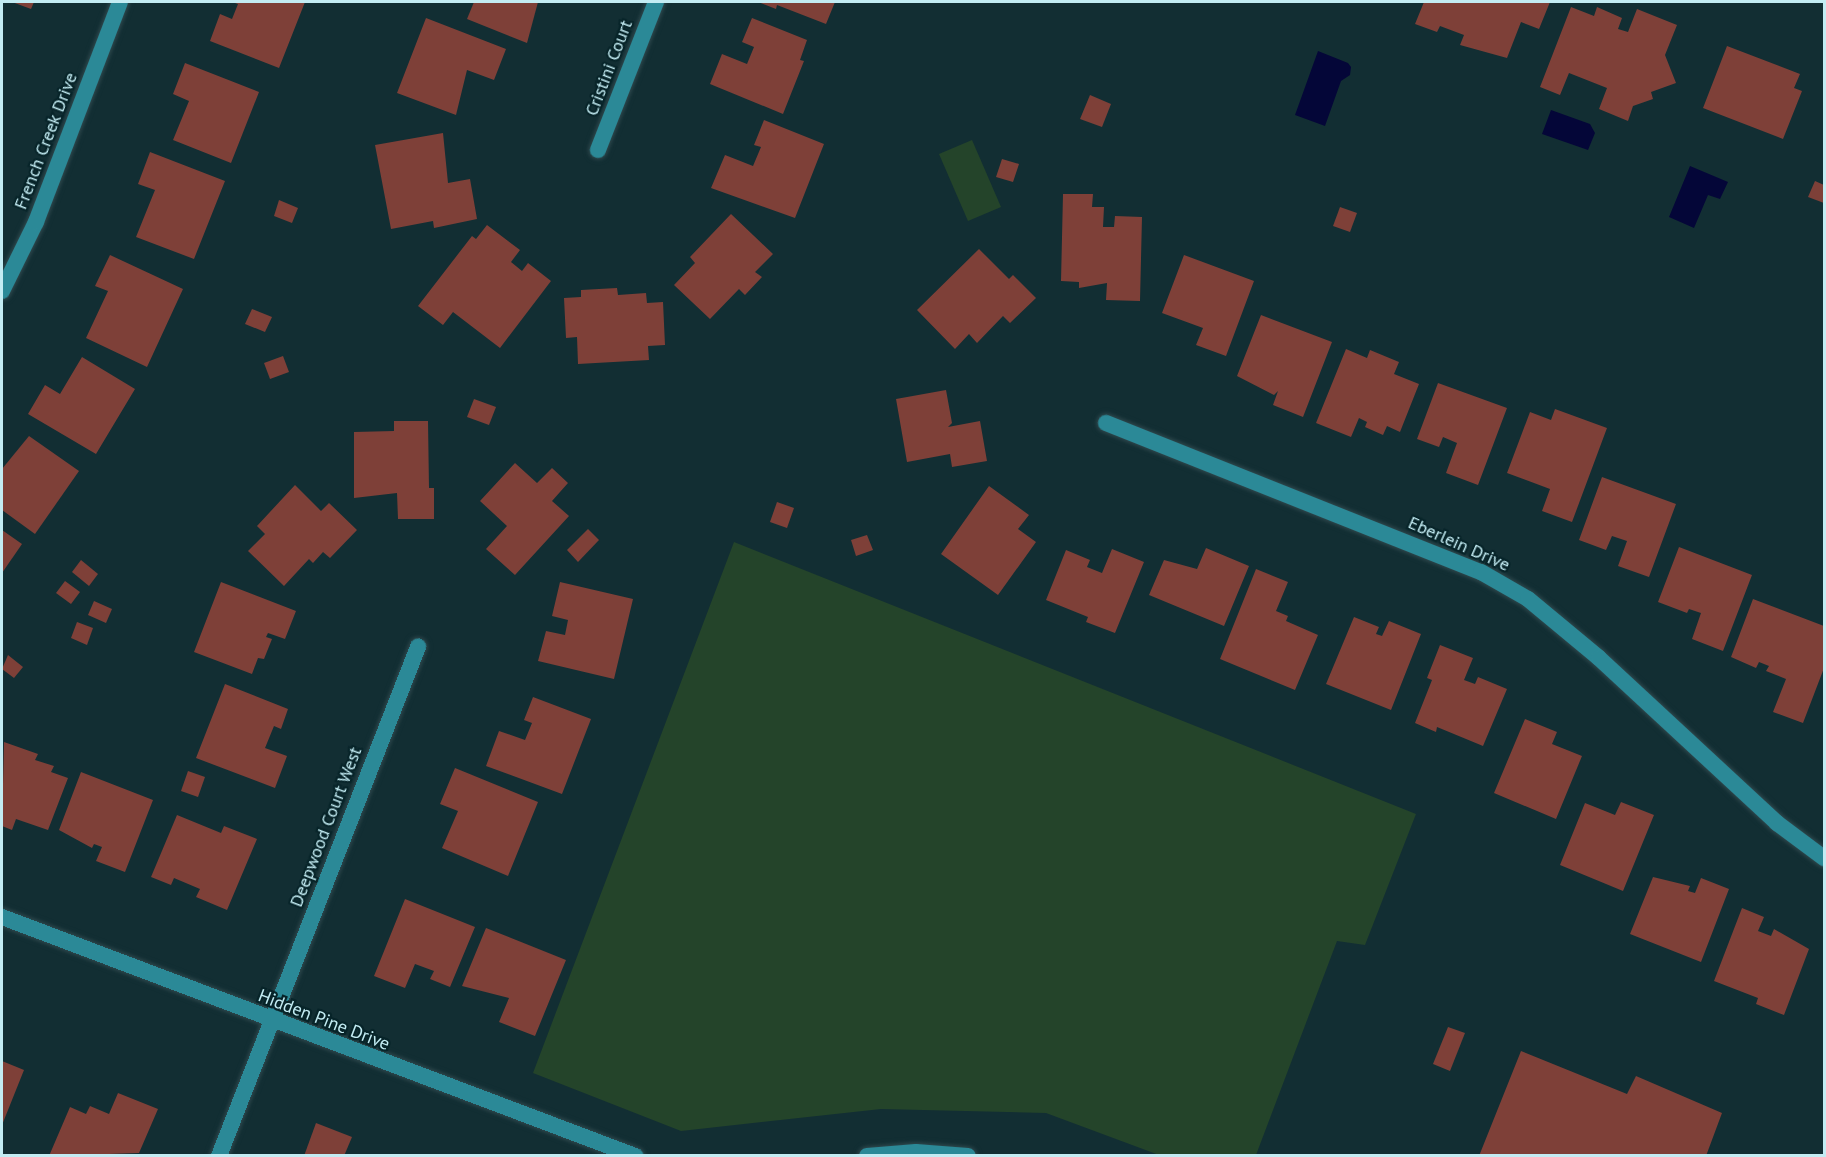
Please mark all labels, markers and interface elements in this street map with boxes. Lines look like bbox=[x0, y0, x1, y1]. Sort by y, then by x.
street label: Cristini Court bbox=[581, 17, 637, 119]
street label: French Creek Drive bbox=[10, 69, 82, 213]
street label: Eberlein Drive bbox=[1405, 512, 1513, 576]
street label: Deepwood Court West bbox=[285, 744, 367, 910]
street label: Hidden Pine Drive bbox=[255, 985, 393, 1055]

